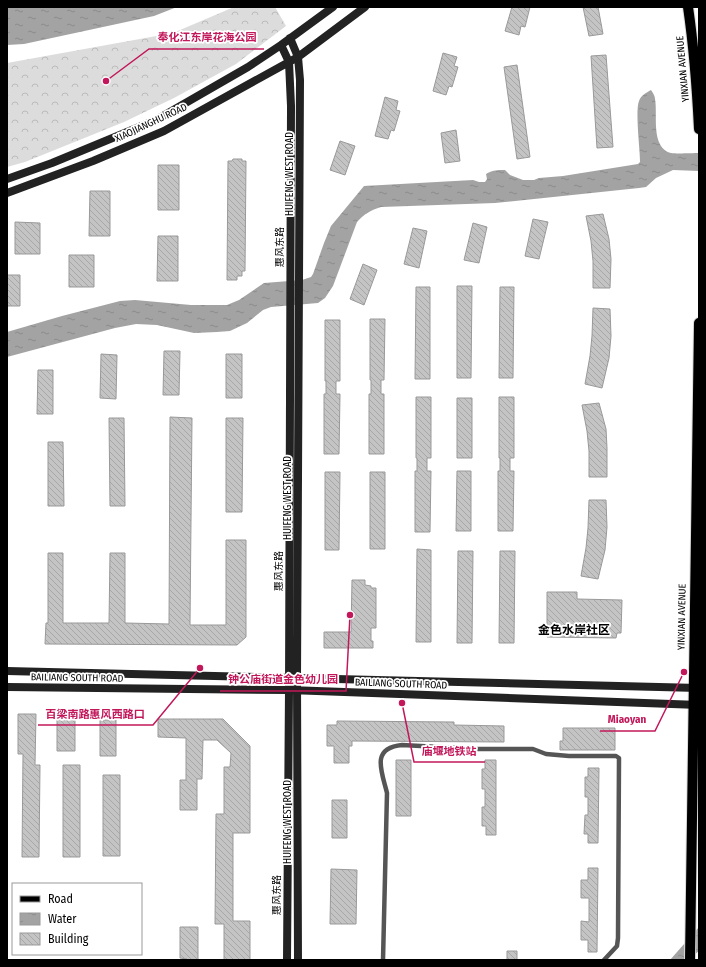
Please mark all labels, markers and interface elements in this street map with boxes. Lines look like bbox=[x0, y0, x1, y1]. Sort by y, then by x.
callout: 奉化江东岸花海公园 bbox=[149, 26, 264, 49]
text: 奉化江东岸花海公园 bbox=[158, 31, 257, 44]
street label: YINXIAN AVENUE bbox=[674, 35, 692, 103]
street label: XIAOJIANGHU ROAD bbox=[113, 101, 189, 145]
street label: HUIFENG WEST ROAD bbox=[284, 132, 296, 216]
street label: 惠风东路 bbox=[274, 227, 286, 267]
street label: HUIFENG WEST ROAD bbox=[282, 456, 294, 540]
street label: 惠风东路 bbox=[273, 551, 285, 591]
street label: YINXIAN AVENUE bbox=[675, 583, 689, 650]
district label: 金色水岸社区 bbox=[538, 623, 610, 637]
callout: 钟公庙街道金色幼儿园 bbox=[220, 668, 346, 691]
street label: BAILIANG SOUTH ROAD bbox=[31, 671, 124, 685]
text: 钟公庙街道金色幼儿园 bbox=[228, 673, 338, 686]
street label: BAILIANG SOUTH ROAD bbox=[355, 676, 448, 692]
callout: 百梁南路惠风西路口 bbox=[38, 702, 153, 725]
text: 百梁南路惠风西路口 bbox=[46, 708, 145, 721]
callout: Miaoyan bbox=[600, 708, 655, 731]
text: Miaoyan bbox=[608, 713, 646, 726]
callout: 庙堰地铁站 bbox=[414, 739, 485, 762]
text: 庙堰地铁站 bbox=[422, 745, 477, 758]
street label: HUIFENG WEST ROAD bbox=[282, 780, 294, 864]
street label: 惠风东路 bbox=[271, 875, 283, 915]
legend bbox=[12, 883, 142, 955]
text: Road bbox=[48, 892, 73, 906]
text: Water bbox=[48, 912, 77, 926]
text: Building bbox=[48, 932, 89, 946]

